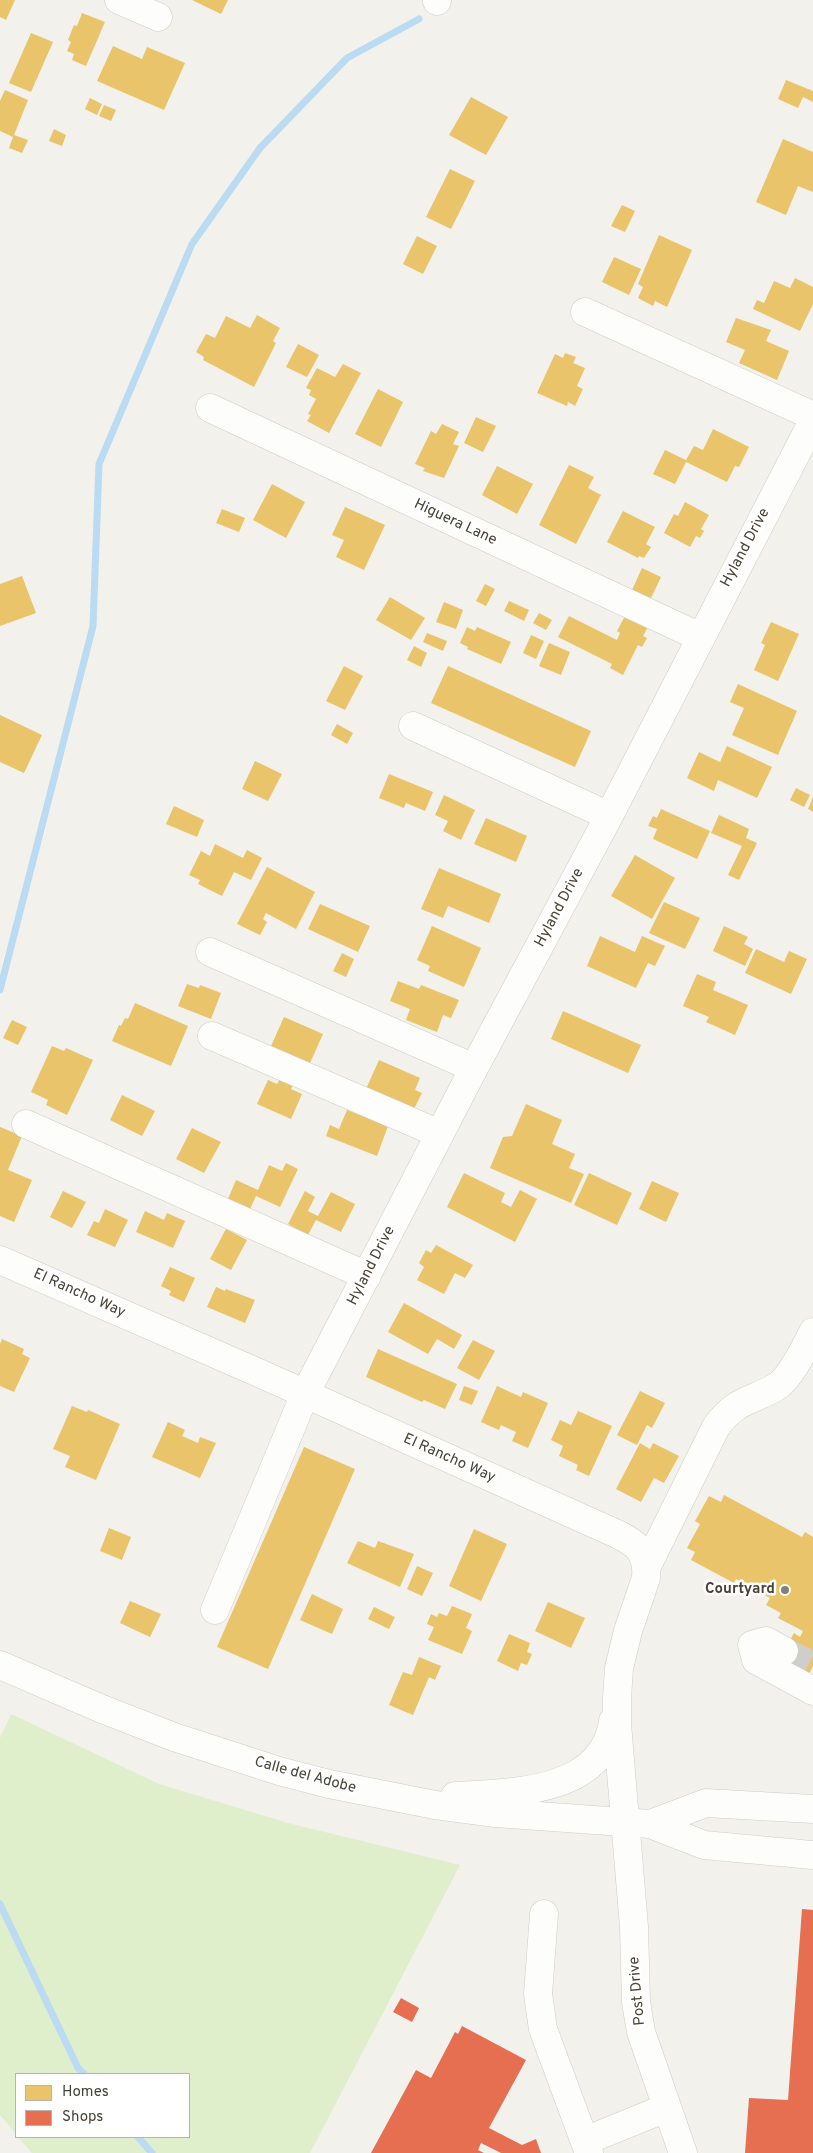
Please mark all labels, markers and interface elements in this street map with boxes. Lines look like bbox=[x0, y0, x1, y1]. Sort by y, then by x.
street label: Higuera Lane bbox=[411, 496, 499, 550]
street label: Hyland Drive bbox=[718, 506, 774, 590]
street label: Hyland Drive bbox=[532, 866, 588, 950]
street label: Hyland Drive bbox=[344, 1223, 400, 1309]
street label: El Rancho Way bbox=[30, 1266, 128, 1322]
street label: El Rancho Way bbox=[400, 1431, 498, 1487]
place label: Courtyard bbox=[705, 1581, 775, 1599]
marker: Courtyard bbox=[779, 1584, 791, 1596]
street label: Calle del Adobe bbox=[252, 1754, 358, 1798]
street label: Post Drive bbox=[626, 1956, 650, 2026]
legend bbox=[15, 2073, 190, 2138]
text: Homes bbox=[62, 2083, 109, 2102]
text: Shops bbox=[62, 2108, 103, 2127]

